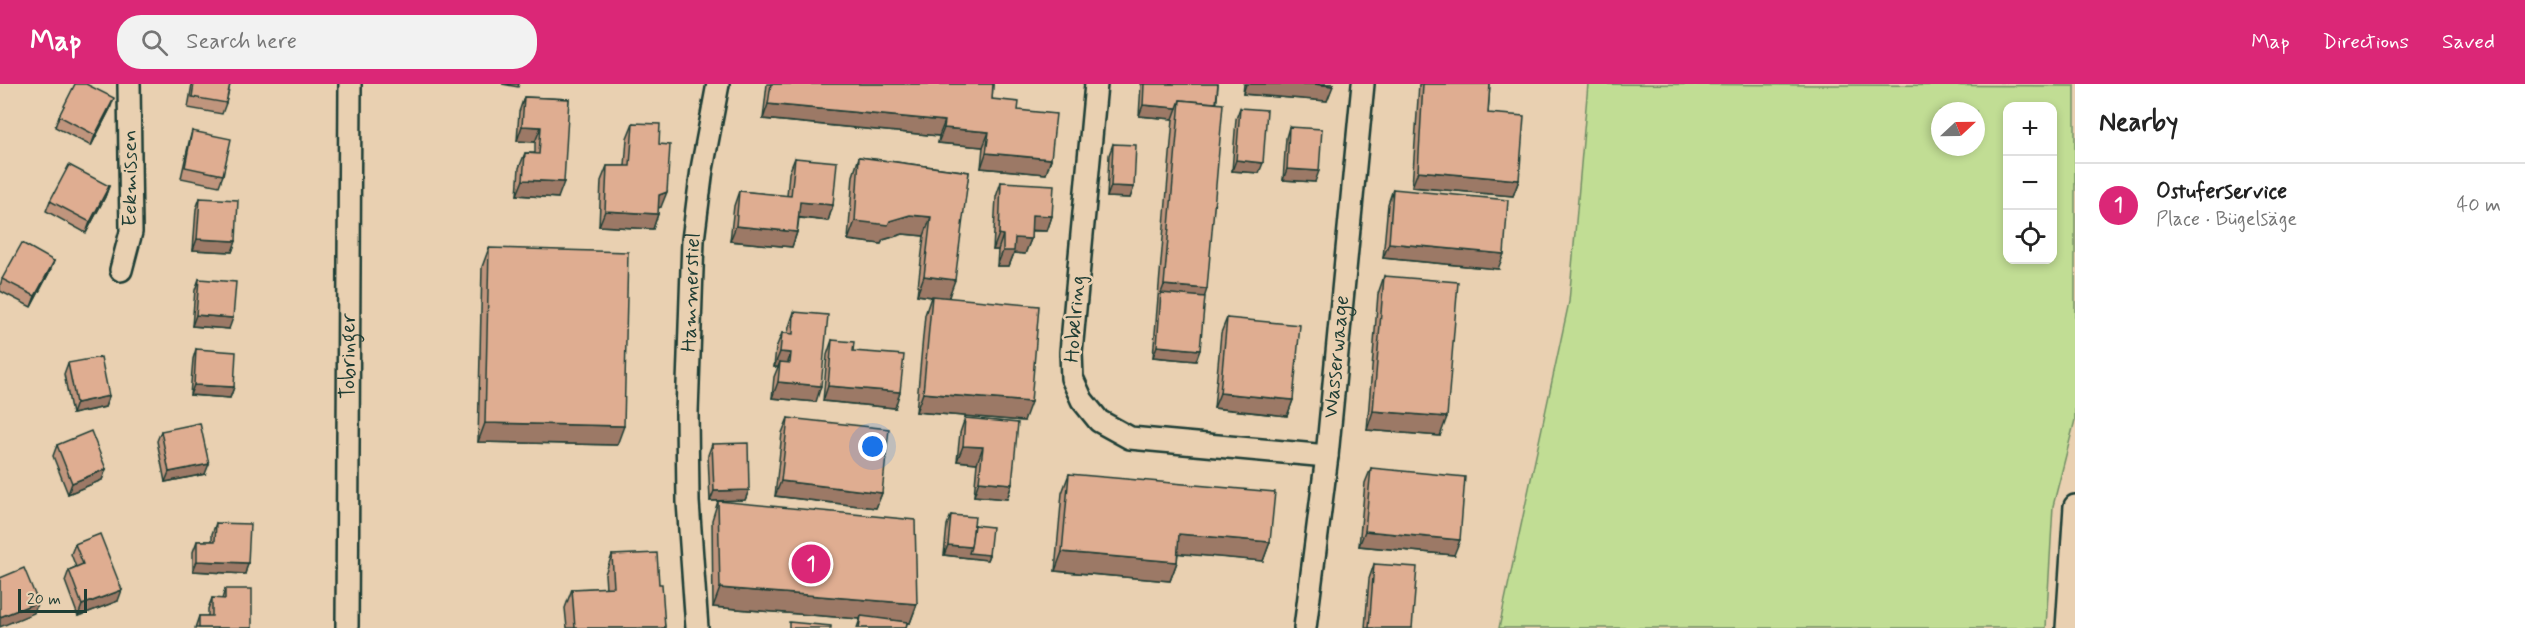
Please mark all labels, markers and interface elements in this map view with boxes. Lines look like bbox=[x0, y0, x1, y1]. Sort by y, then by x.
search box bbox=[117, 15, 537, 69]
text: Map bbox=[30, 24, 81, 61]
icon: search bbox=[138, 26, 171, 59]
text: Search here bbox=[186, 28, 297, 56]
text: Map bbox=[2251, 28, 2290, 56]
text: Directions bbox=[2323, 28, 2409, 56]
text: Saved bbox=[2442, 28, 2495, 56]
north arrow bbox=[1931, 102, 1985, 156]
map controls bbox=[2003, 102, 2057, 264]
button: + bbox=[2003, 102, 2057, 156]
text: Nearby bbox=[2099, 106, 2178, 140]
street label: Eekmissen bbox=[116, 130, 144, 226]
button: − bbox=[2003, 156, 2057, 210]
text: Ostuferservice bbox=[2156, 178, 2287, 206]
text: 1 bbox=[2114, 192, 2123, 219]
text: 40 m bbox=[2457, 192, 2501, 219]
text: Place · Bügelsäge bbox=[2156, 206, 2297, 233]
button: locate bbox=[2003, 210, 2057, 264]
street label: Hammerstiel bbox=[675, 231, 708, 352]
street label: Hobelring bbox=[1058, 275, 1092, 363]
street label: Wasserwaage bbox=[1317, 294, 1357, 420]
street label: Tobringer bbox=[334, 313, 365, 399]
your location bbox=[858, 432, 887, 461]
pin: 1 bbox=[792, 542, 830, 586]
scale bar bbox=[18, 586, 87, 614]
text: 20 m bbox=[27, 589, 61, 610]

